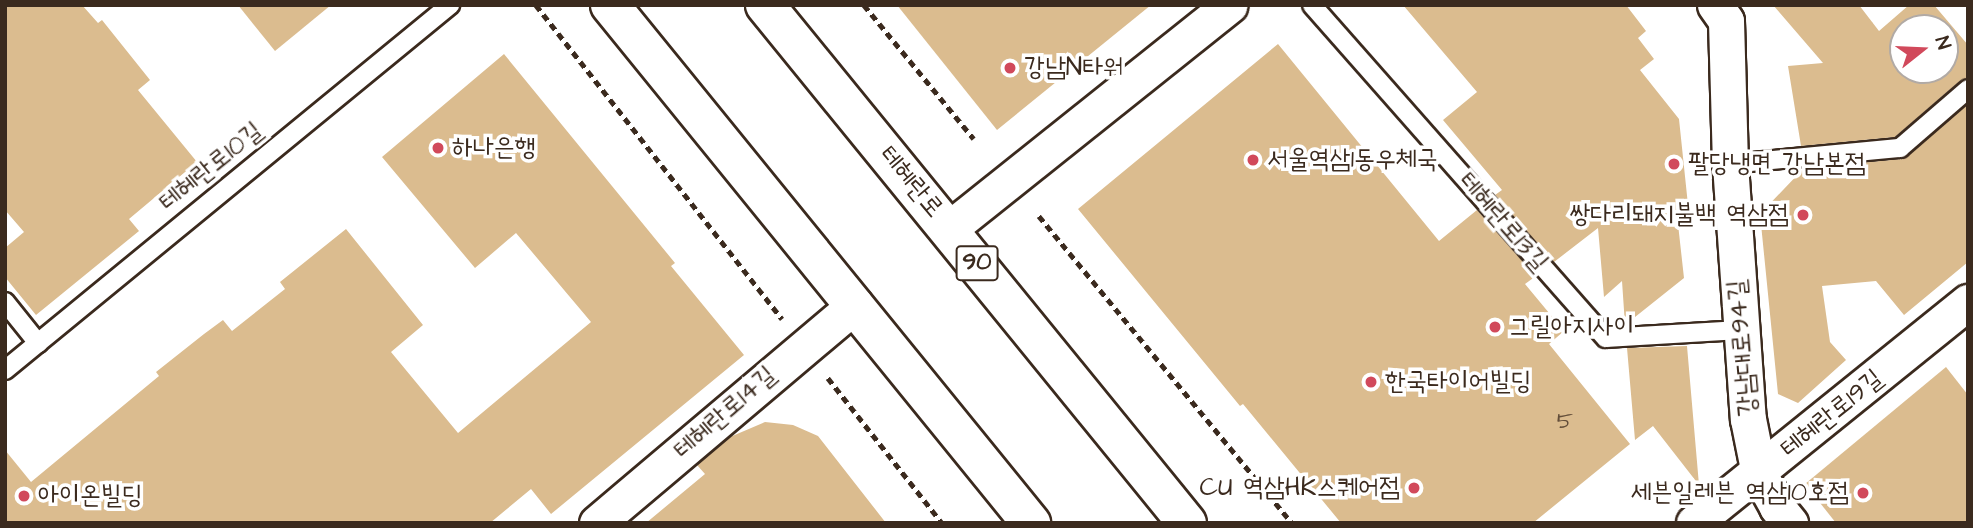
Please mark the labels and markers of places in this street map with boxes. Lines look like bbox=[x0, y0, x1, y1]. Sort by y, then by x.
place label: 강남N타워 bbox=[1024, 52, 1124, 84]
marker: 강남N타워 bbox=[1002, 60, 1018, 76]
place label: 하나은행 bbox=[452, 132, 536, 164]
marker: 하나은행 bbox=[430, 140, 446, 156]
place label: 서울역삼1동우체국 bbox=[1267, 144, 1438, 176]
place label: 팔당냉면 강남본점 bbox=[1688, 148, 1866, 180]
marker: 서울역삼1동우체국 bbox=[1245, 152, 1261, 168]
marker: 팔당냉면 강남본점 bbox=[1666, 156, 1682, 172]
place label: 쌍다리돼지불백 역삼점 bbox=[1569, 199, 1789, 231]
marker: 쌍다리돼지불백 역삼점 bbox=[1795, 207, 1811, 223]
place label: 그릴아지사이 bbox=[1509, 311, 1635, 343]
marker: 그릴아지사이 bbox=[1487, 319, 1503, 335]
place label: 한국타이어빌딩 bbox=[1385, 366, 1531, 398]
marker: 한국타이어빌딩 bbox=[1363, 374, 1379, 390]
place label: CU 역삼HK스퀘어점 bbox=[1200, 472, 1400, 504]
place label: 세븐일레븐 역삼10호점 bbox=[1631, 477, 1849, 509]
place label: 아이온빌딩 bbox=[38, 480, 143, 512]
marker: CU 역삼HK스퀘어점 bbox=[1406, 480, 1422, 496]
marker: 세븐일레븐 역삼10호점 bbox=[1855, 485, 1871, 501]
marker: 아이온빌딩 bbox=[16, 488, 32, 504]

